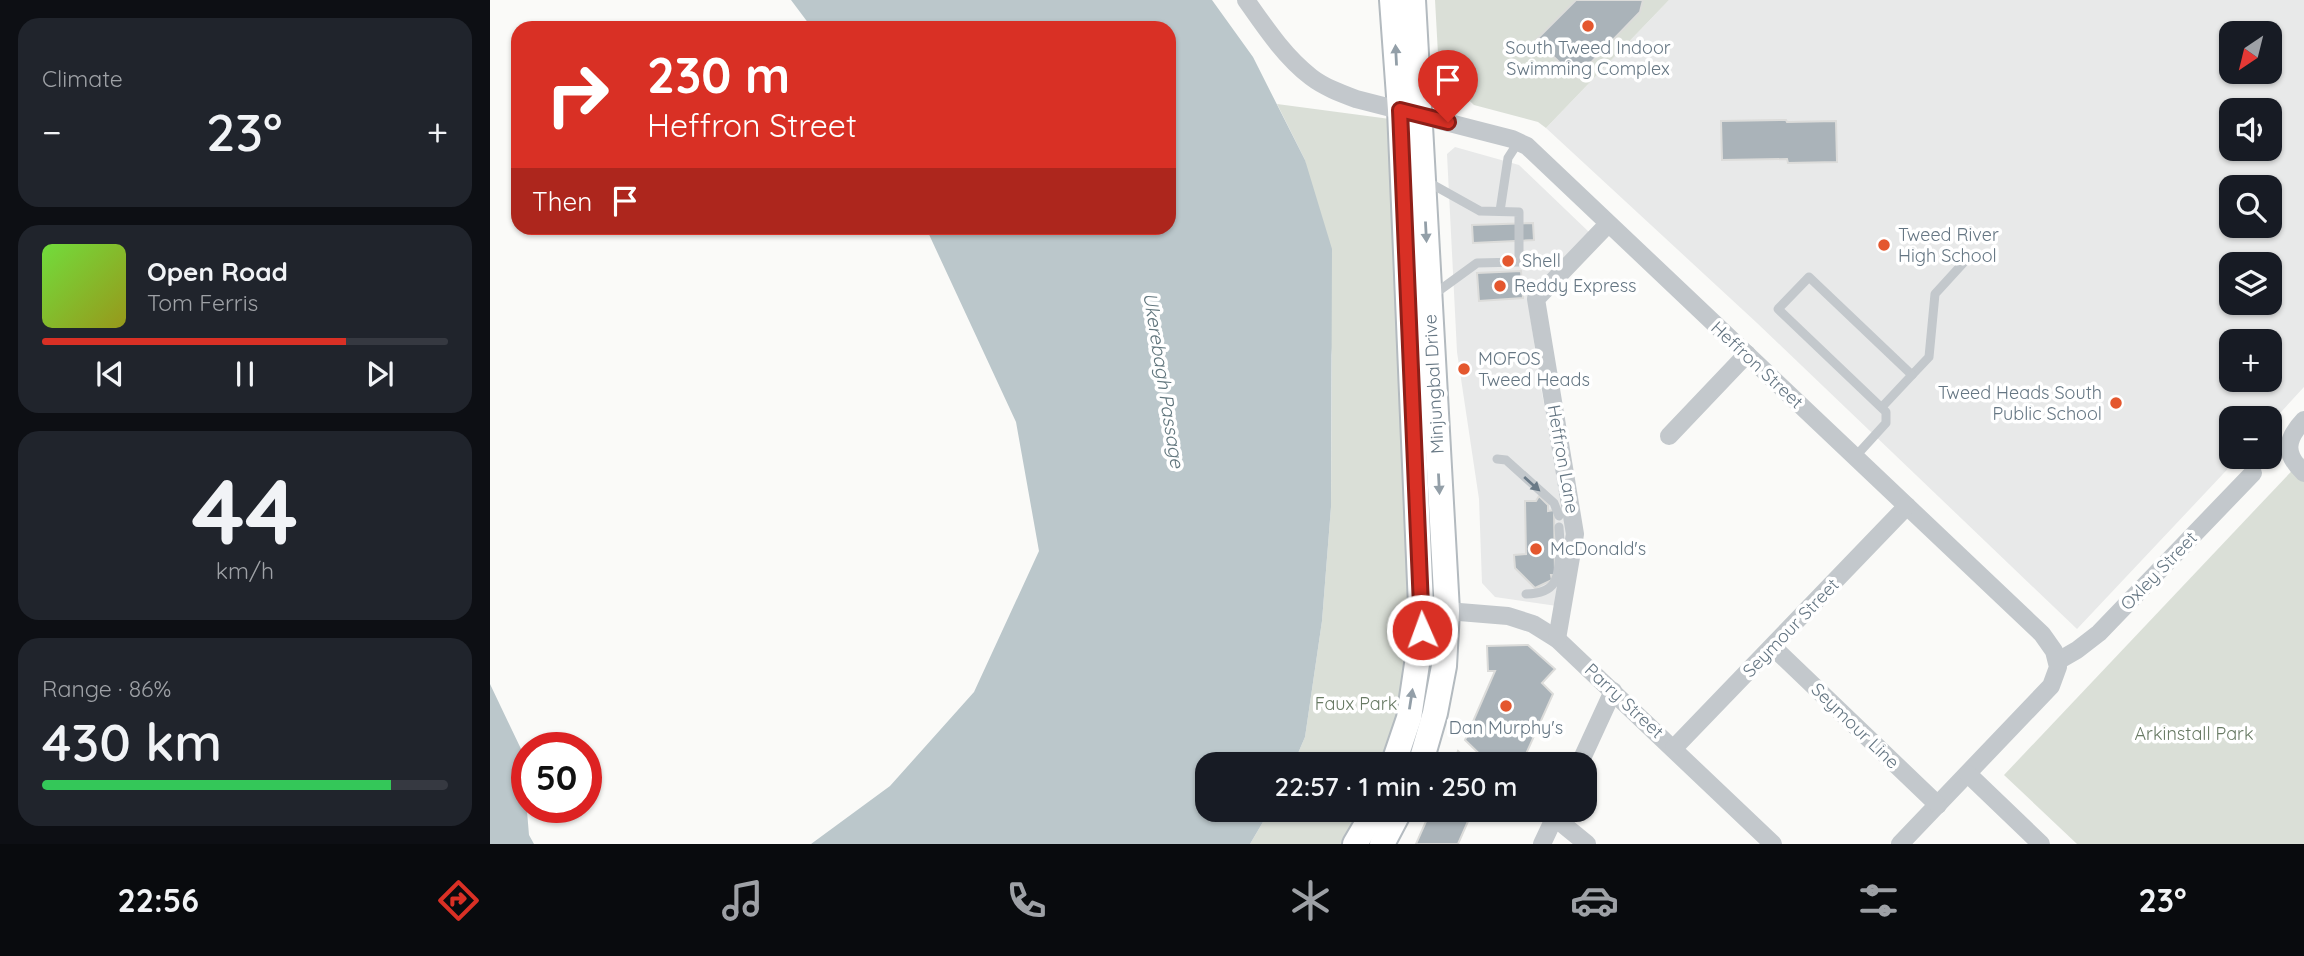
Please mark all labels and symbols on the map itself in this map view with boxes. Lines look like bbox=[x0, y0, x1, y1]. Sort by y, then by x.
marker: South Tweed Indoor Swimming Complex bbox=[1580, 18, 1596, 34]
north arrow bbox=[2219, 21, 2282, 84]
place label: South Tweed Indoor Swimming Complex bbox=[1505, 36, 1671, 80]
one-way arrow bbox=[1391, 44, 1402, 66]
pin bbox=[1418, 50, 1478, 122]
one-way arrow bbox=[1420, 221, 1431, 243]
place label: Tweed River High School bbox=[1898, 223, 1999, 267]
marker: Tweed River High School bbox=[1876, 237, 1892, 253]
place label: Shell bbox=[1522, 249, 1561, 272]
marker: Shell bbox=[1500, 253, 1516, 269]
place label: Reddy Express bbox=[1514, 274, 1637, 297]
marker: Reddy Express bbox=[1492, 278, 1508, 294]
water label: Ukerebagh Passage bbox=[1138, 291, 1190, 471]
street label: Minjungbal Drive bbox=[1418, 313, 1449, 455]
street label: Heffron Street bbox=[1706, 316, 1808, 413]
place label: MOFOS Tweed Heads bbox=[1478, 347, 1590, 391]
marker: MOFOS Tweed Heads bbox=[1456, 361, 1472, 377]
place label: Tweed Heads South Public School bbox=[1938, 381, 2102, 425]
marker: Tweed Heads South Public School bbox=[2108, 395, 2124, 411]
street label: Heffron Lane bbox=[1543, 403, 1584, 515]
one-way arrow bbox=[1434, 473, 1445, 495]
one-way arrow bbox=[1523, 475, 1540, 491]
street label: Oxley Street bbox=[2115, 526, 2202, 615]
place label: McDonald's bbox=[1550, 537, 1646, 560]
marker: McDonald's bbox=[1528, 541, 1544, 557]
street label: Seymour Street bbox=[1738, 573, 1844, 682]
position arrow bbox=[1385, 593, 1459, 667]
street label: Parry Street bbox=[1580, 658, 1669, 743]
street label: Seymour Line bbox=[1806, 678, 1904, 773]
one-way arrow bbox=[1406, 688, 1417, 710]
park label: Faux Park bbox=[1315, 692, 1397, 715]
marker: Dan Murphy's bbox=[1498, 698, 1514, 714]
place label: Dan Murphy's bbox=[1449, 716, 1563, 739]
park label: Arkinstall Park bbox=[2134, 722, 2254, 745]
speed limit sign: 50 bbox=[511, 732, 602, 823]

